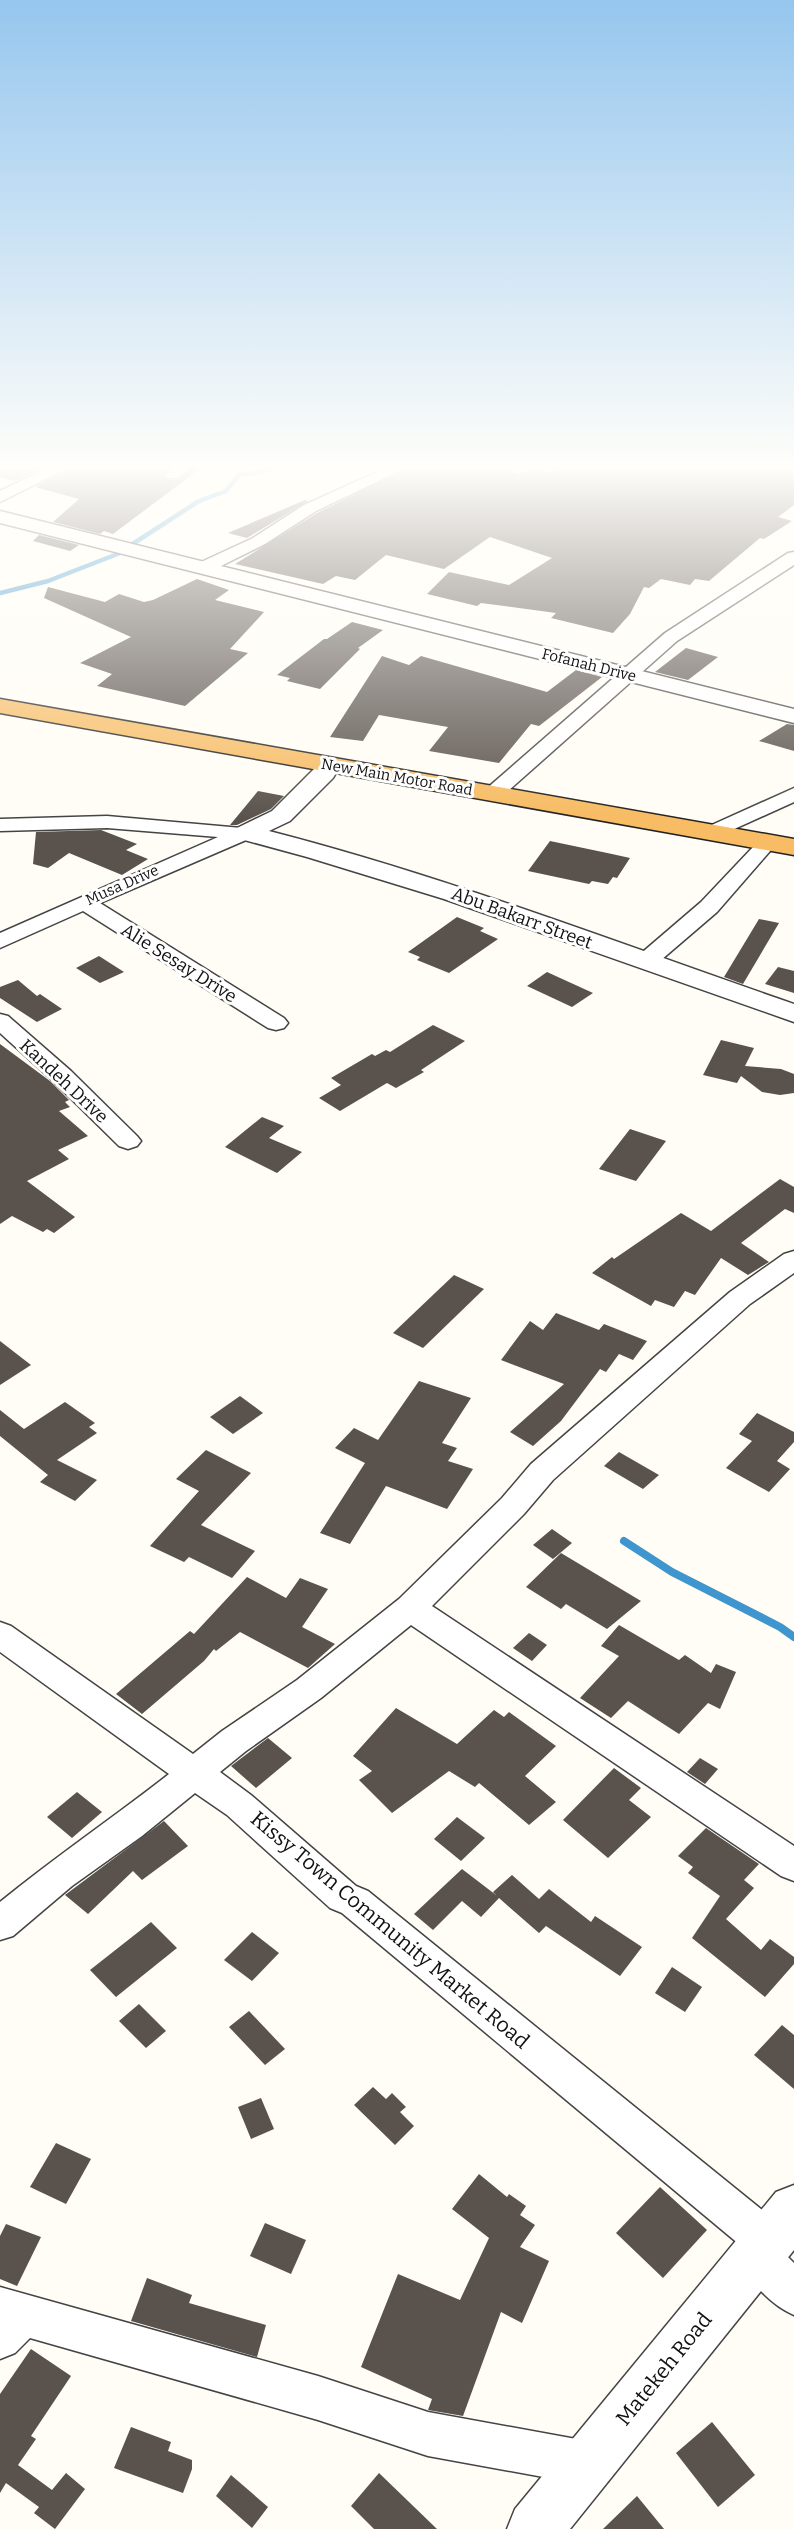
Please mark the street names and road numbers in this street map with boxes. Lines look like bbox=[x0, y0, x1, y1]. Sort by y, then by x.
street label: Fofanah Drive bbox=[540, 645, 638, 685]
street label: New Main Motor Road bbox=[320, 755, 474, 799]
street label: Musa Drive bbox=[83, 861, 161, 909]
street label: Abu Bakarr Street bbox=[449, 882, 596, 954]
street label: Alie Sesay Drive bbox=[117, 919, 241, 1007]
street label: Kandeh Drive bbox=[15, 1034, 113, 1128]
street label: Kissy Town Community Market Road bbox=[245, 1806, 535, 2054]
street label: Matekeh Road bbox=[610, 2307, 718, 2431]

